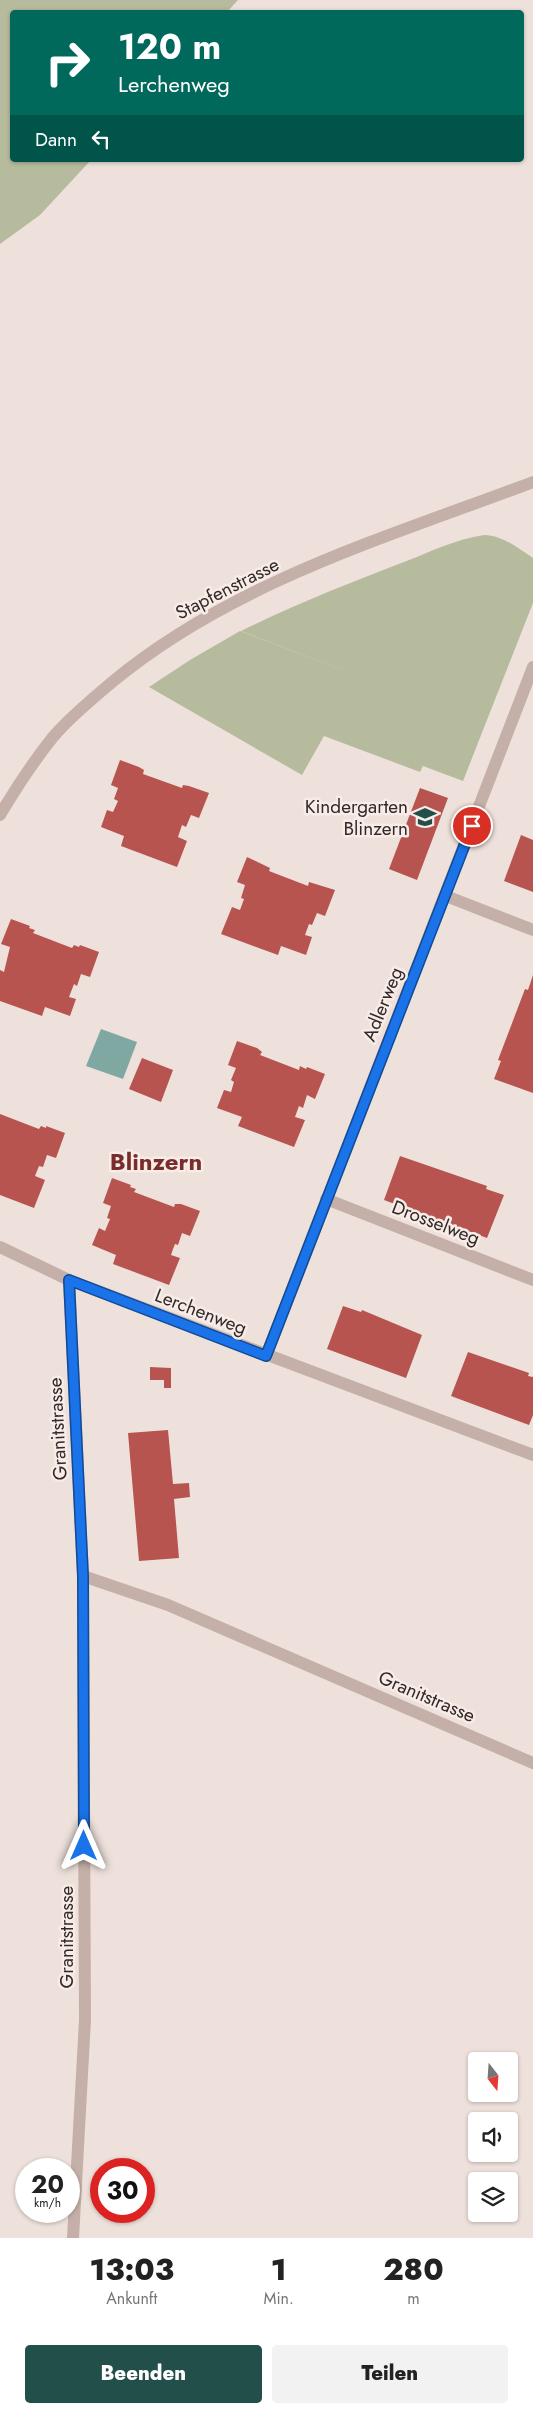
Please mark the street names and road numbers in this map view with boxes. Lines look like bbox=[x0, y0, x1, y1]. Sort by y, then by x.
street label: Stapfenstrasse bbox=[171, 551, 284, 626]
street label: Adlerweg bbox=[355, 963, 410, 1045]
street label: Drosselweg bbox=[388, 1193, 484, 1252]
street label: Lerchenweg bbox=[151, 1282, 251, 1341]
street label: Granitstrasse bbox=[41, 1377, 74, 1481]
street label: Granitstrasse bbox=[374, 1664, 480, 1729]
street label: Granitstrasse bbox=[53, 1885, 80, 1988]

